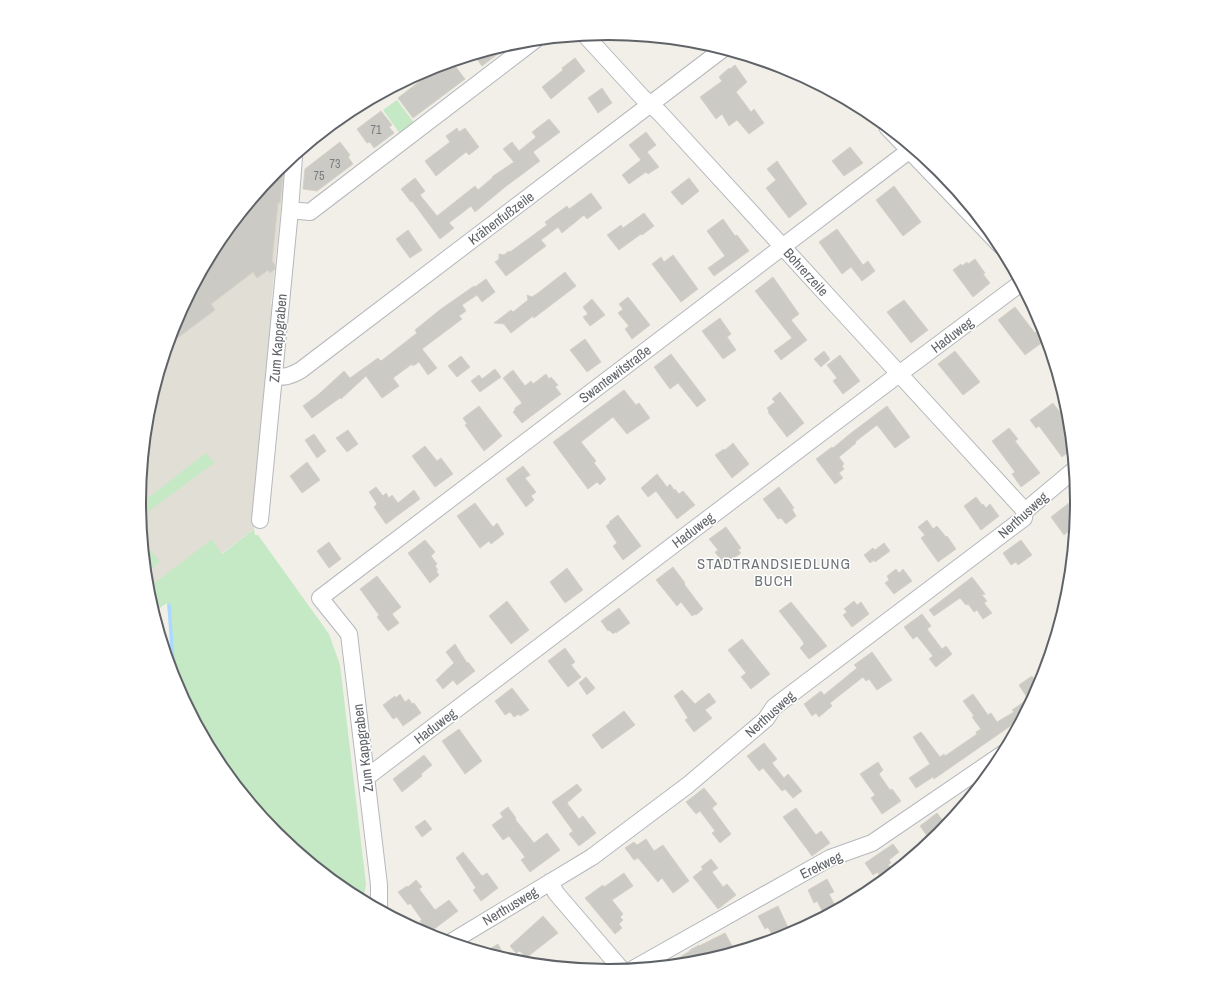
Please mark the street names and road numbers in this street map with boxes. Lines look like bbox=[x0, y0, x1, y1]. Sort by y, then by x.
street label: Krähenfußzeile bbox=[464, 187, 538, 249]
street label: Bohrerzeile bbox=[780, 244, 832, 300]
street label: Zum Kappgraben bbox=[265, 293, 291, 383]
street label: Haduweg bbox=[927, 313, 977, 357]
street label: Swantewitstraße bbox=[575, 341, 655, 407]
street label: Nerthusweg bbox=[994, 487, 1052, 542]
street label: Haduweg bbox=[668, 508, 718, 552]
street label: Nerthusweg bbox=[741, 686, 799, 741]
street label: Zum Kappgraben bbox=[349, 703, 377, 793]
street label: Haduweg bbox=[410, 704, 460, 748]
street label: Erekweg bbox=[797, 847, 846, 883]
street label: Nerthusweg bbox=[479, 882, 541, 929]

